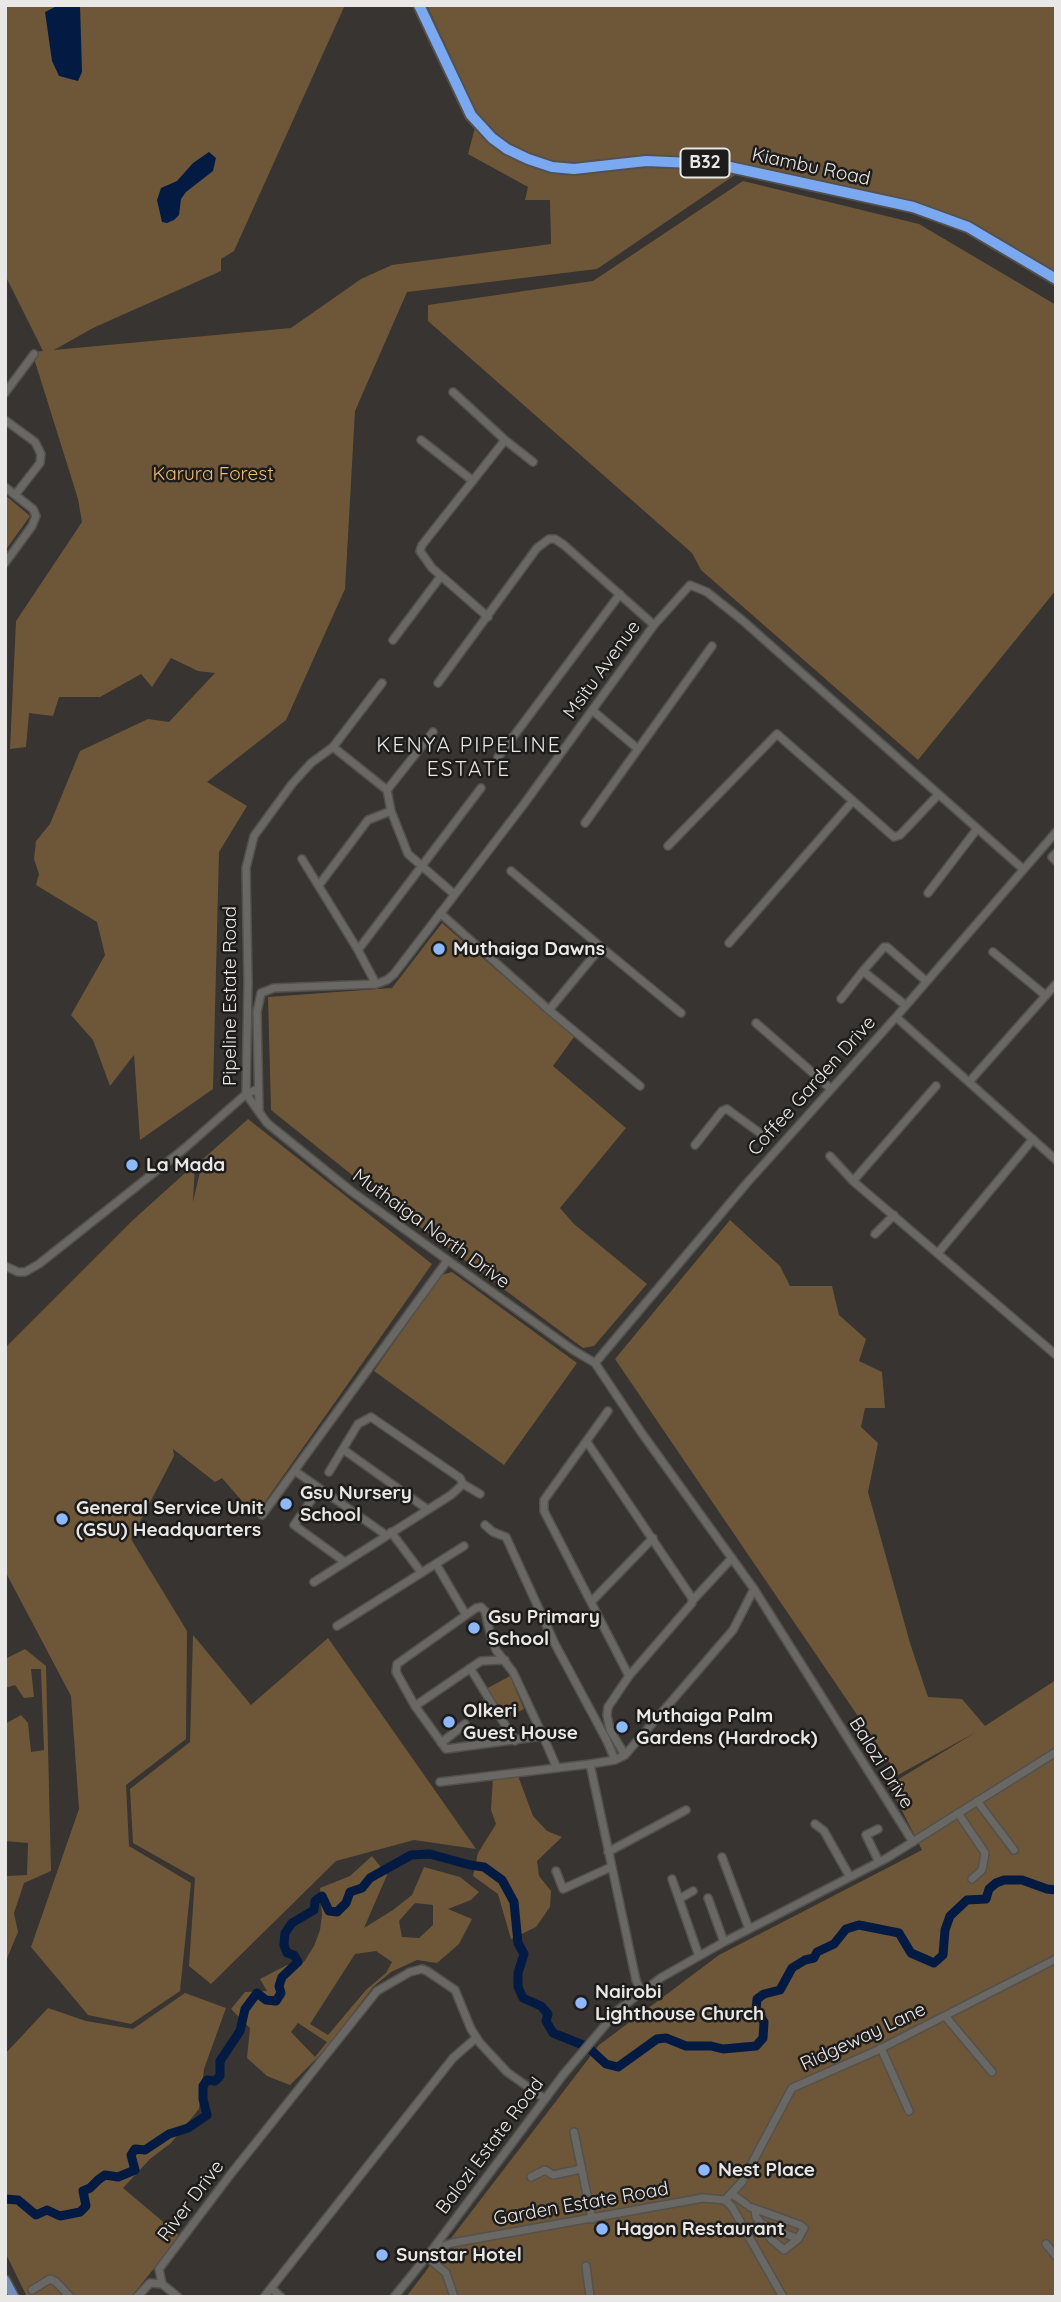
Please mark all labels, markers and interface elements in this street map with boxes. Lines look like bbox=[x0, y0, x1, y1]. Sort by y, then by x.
street label: Kiambu Road bbox=[750, 143, 872, 191]
road number: B32 bbox=[680, 148, 730, 178]
park label: Karura Forest bbox=[152, 463, 274, 485]
street label: Msitu Avenue bbox=[559, 616, 645, 724]
district label: KENYA PIPELINE ESTATE bbox=[378, 733, 560, 783]
street label: Pipeline Estate Road bbox=[219, 906, 241, 1086]
place label: Muthaiga Dawns bbox=[453, 938, 605, 960]
marker: Muthaiga Dawns bbox=[431, 941, 447, 957]
street label: Coffee Garden Drive bbox=[743, 1011, 881, 1161]
place label: La Mada bbox=[146, 1154, 225, 1176]
marker: La Mada bbox=[124, 1157, 140, 1173]
street label: Muthaiga North Drive bbox=[348, 1164, 514, 1294]
place label: Gsu Nursery School bbox=[300, 1482, 412, 1526]
marker: Gsu Nursery School bbox=[278, 1496, 294, 1512]
place label: General Service Unit (GSU) Headquarters bbox=[76, 1497, 264, 1541]
marker: General Service Unit (GSU) Headquarters bbox=[54, 1511, 70, 1527]
place label: Gsu Primary School bbox=[488, 1606, 600, 1650]
marker: Gsu Primary School bbox=[466, 1620, 482, 1636]
place label: Olkeri Guest House bbox=[463, 1700, 578, 1744]
place label: Muthaiga Palm Gardens (Hardrock) bbox=[636, 1705, 817, 1749]
street label: Balozi Drive bbox=[844, 1713, 918, 1813]
marker: Olkeri Guest House bbox=[441, 1714, 457, 1730]
marker: Muthaiga Palm Gardens (Hardrock) bbox=[614, 1719, 630, 1735]
place label: Nairobi Lighthouse Church bbox=[595, 1981, 764, 2025]
marker: Nairobi Lighthouse Church bbox=[573, 1995, 589, 2011]
street label: Ridgeway Lane bbox=[797, 1998, 929, 2076]
street label: Balozi Estate Road bbox=[431, 2073, 549, 2219]
street label: River Drive bbox=[153, 2156, 229, 2246]
place label: Nest Place bbox=[718, 2159, 815, 2181]
marker: Nest Place bbox=[696, 2162, 712, 2178]
street label: Garden Estate Road bbox=[492, 2177, 670, 2231]
place label: Hagon Restaurant bbox=[616, 2218, 785, 2240]
marker: Hagon Restaurant bbox=[594, 2221, 610, 2237]
place label: Sunstar Hotel bbox=[396, 2244, 522, 2266]
marker: Sunstar Hotel bbox=[374, 2247, 390, 2263]

